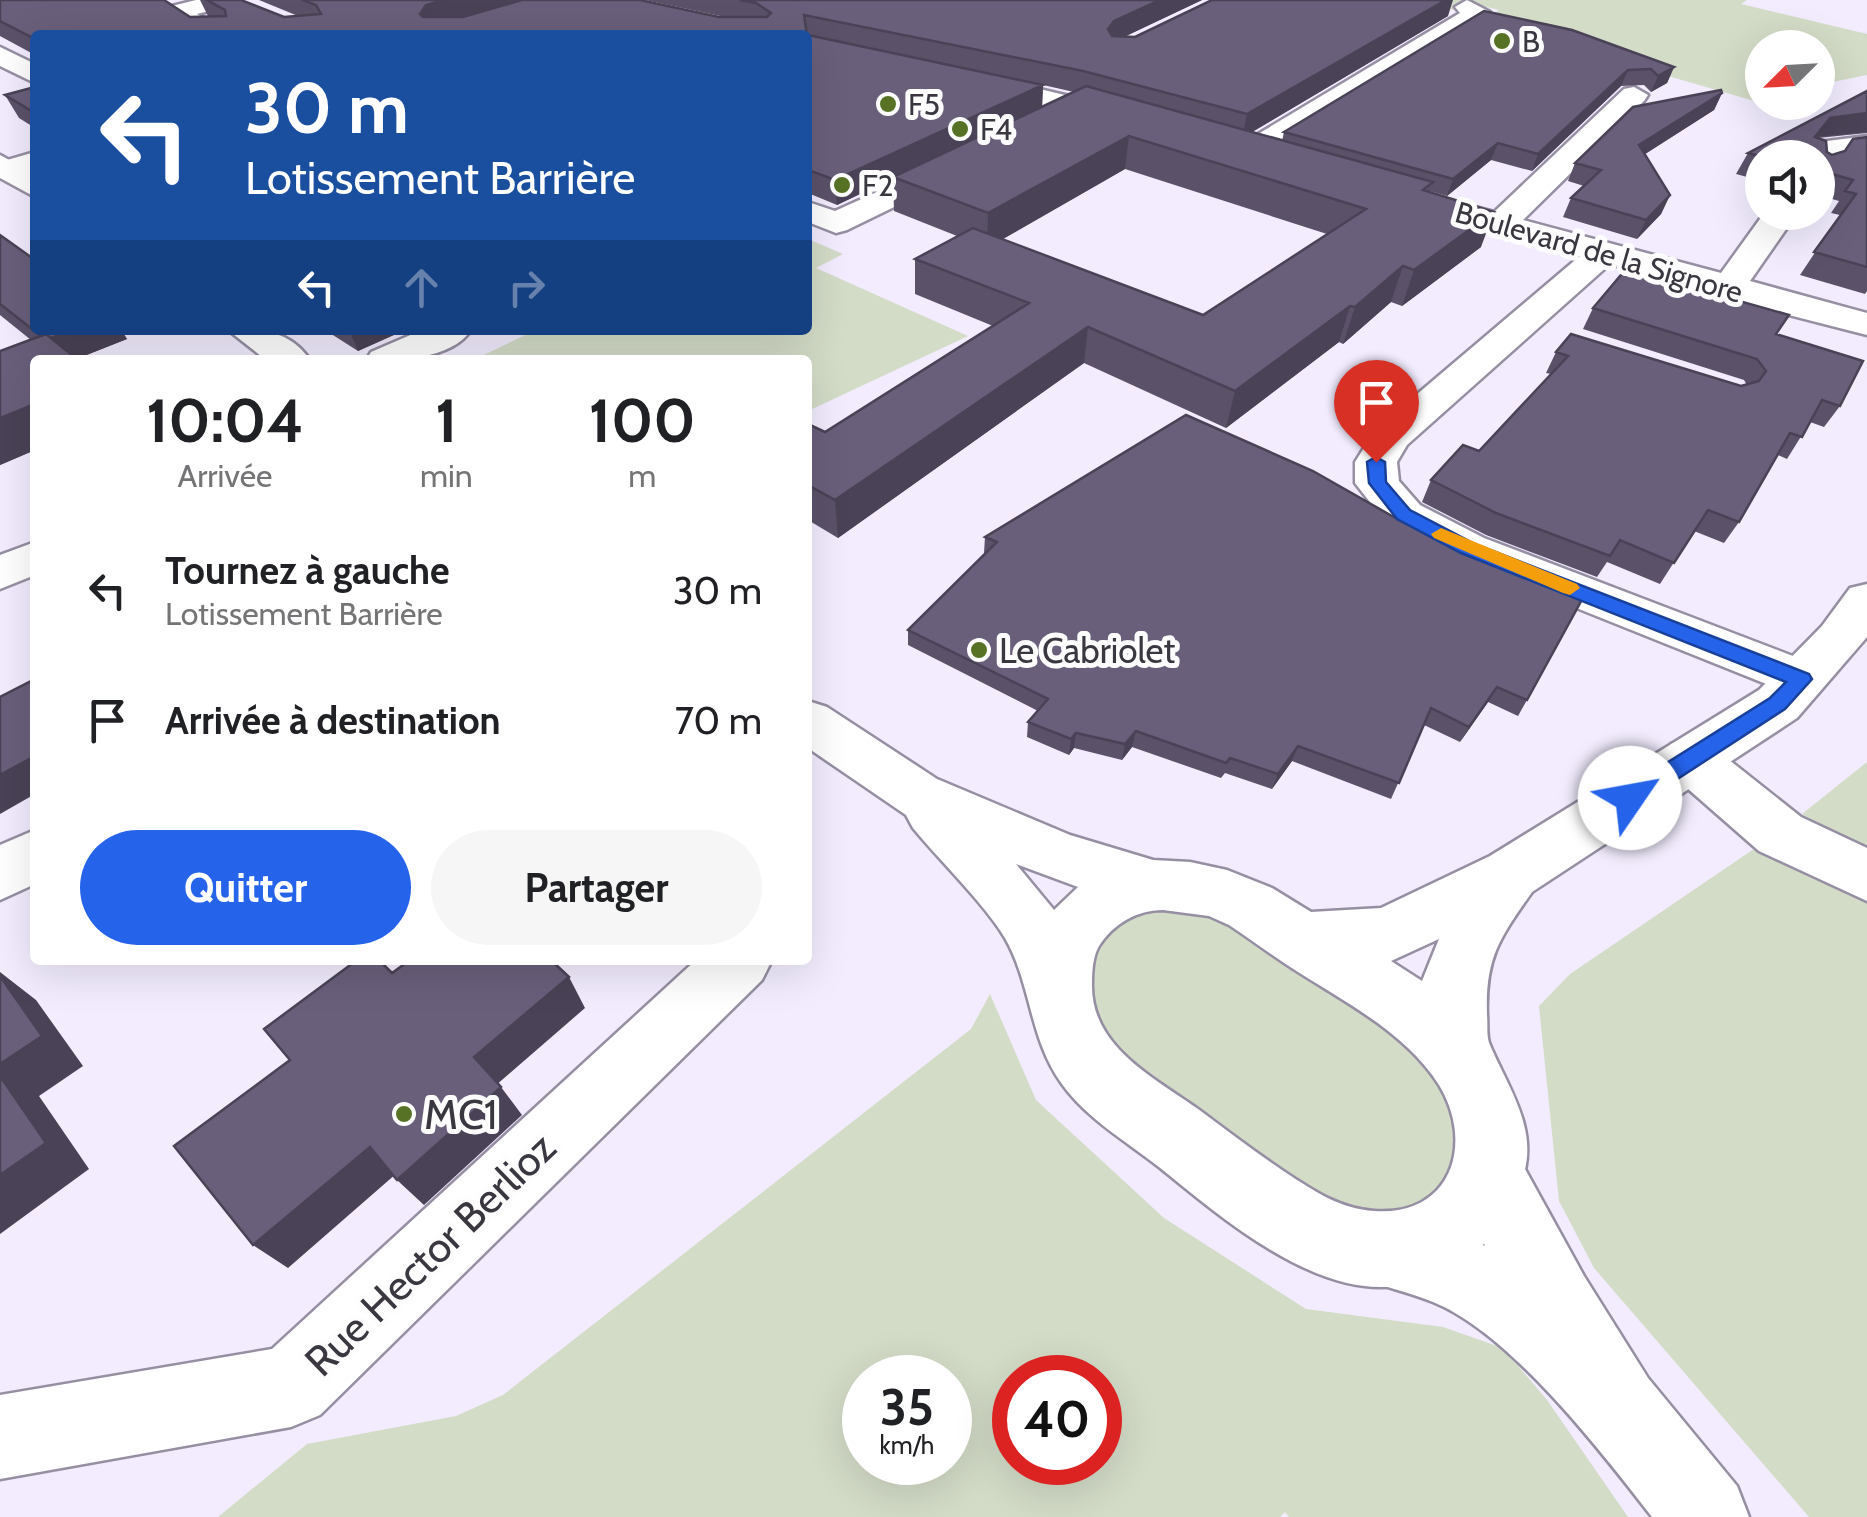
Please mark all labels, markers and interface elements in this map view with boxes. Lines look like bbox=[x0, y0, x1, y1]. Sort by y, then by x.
place label: B bbox=[1522, 23, 1540, 60]
marker: B bbox=[1491, 30, 1513, 52]
north arrow bbox=[1745, 30, 1835, 120]
map controls bbox=[1745, 30, 1835, 230]
text: 30 m bbox=[245, 65, 409, 151]
icon: left bbox=[80, 70, 210, 200]
place label: F5 bbox=[908, 86, 940, 123]
marker: F5 bbox=[877, 93, 899, 115]
place label: F4 bbox=[980, 111, 1012, 148]
marker: F4 bbox=[949, 118, 971, 140]
button: sound bbox=[1745, 140, 1835, 230]
text: Lotissement Barrière bbox=[245, 151, 635, 205]
place label: F2 bbox=[862, 167, 893, 204]
marker: F2 bbox=[831, 174, 853, 196]
street label: Boulevard de la Signore bbox=[1451, 193, 1747, 311]
icon: left bbox=[289, 260, 344, 315]
icon: ahead bbox=[394, 260, 449, 315]
icon: right bbox=[499, 260, 554, 315]
pin bbox=[1334, 360, 1419, 463]
icon: arrive bbox=[1349, 375, 1404, 430]
text: 10:04 bbox=[146, 384, 304, 457]
text: 1 bbox=[435, 384, 457, 457]
text: 100 bbox=[589, 384, 696, 457]
text: Arrivée bbox=[177, 456, 272, 495]
text: min bbox=[420, 456, 473, 495]
text: m bbox=[628, 456, 656, 495]
text: Tournez à gauche bbox=[165, 547, 450, 594]
icon: left bbox=[80, 563, 135, 618]
text: 30 m bbox=[673, 567, 762, 614]
text: Lotissement Barrière bbox=[165, 594, 443, 633]
place label: Le Cabriolet bbox=[999, 629, 1175, 672]
marker: Le Cabriolet bbox=[968, 639, 990, 661]
icon: arrive bbox=[80, 693, 135, 748]
text: Arrivée à destination bbox=[165, 697, 501, 744]
text: 70 m bbox=[675, 697, 762, 744]
position arrow bbox=[1578, 746, 1682, 850]
button: Quitter bbox=[80, 830, 411, 945]
button: Partager bbox=[431, 830, 762, 945]
place label: MC1 bbox=[424, 1088, 497, 1140]
marker: MC1 bbox=[393, 1103, 415, 1125]
street label: Rue Hector Berlioz bbox=[294, 1121, 566, 1387]
speed limit sign: 40 bbox=[992, 1355, 1122, 1485]
text: 35 bbox=[880, 1377, 934, 1438]
text: km/h bbox=[880, 1430, 934, 1460]

